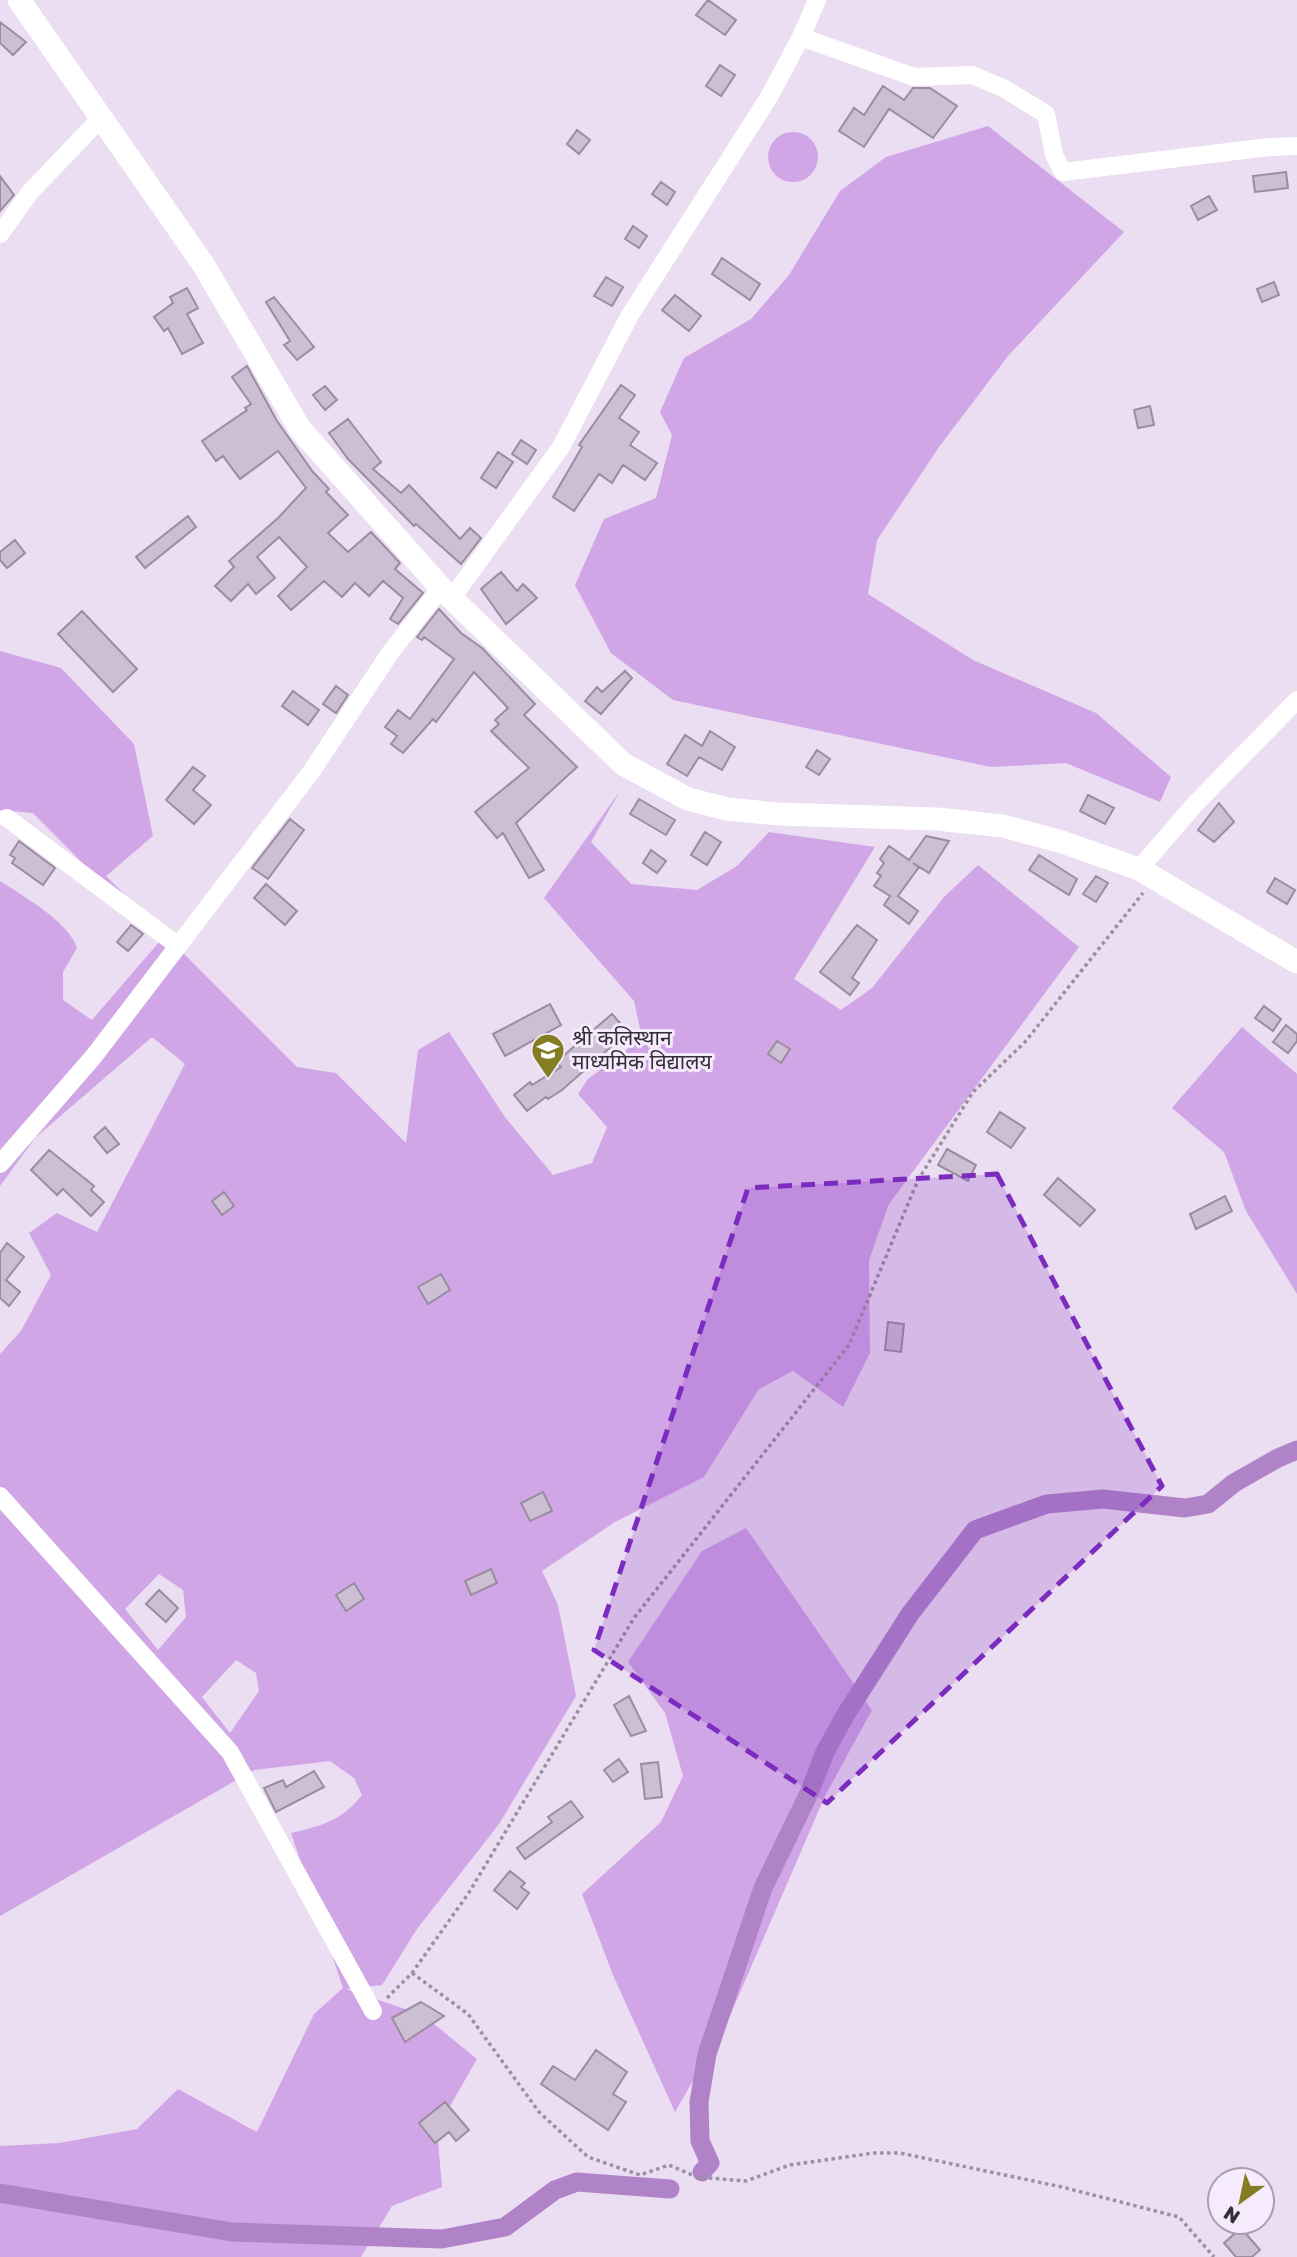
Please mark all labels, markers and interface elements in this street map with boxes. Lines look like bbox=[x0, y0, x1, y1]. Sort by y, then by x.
place label: श्री कलिस्थान माध्यमिक विद्यालय bbox=[572, 1024, 712, 1074]
school or university icon: श्री कलिस्थान माध्यमिक विद्यालय bbox=[529, 1031, 567, 1080]
north arrow bbox=[1206, 2166, 1276, 2236]
text: N bbox=[1219, 2202, 1244, 2229]

